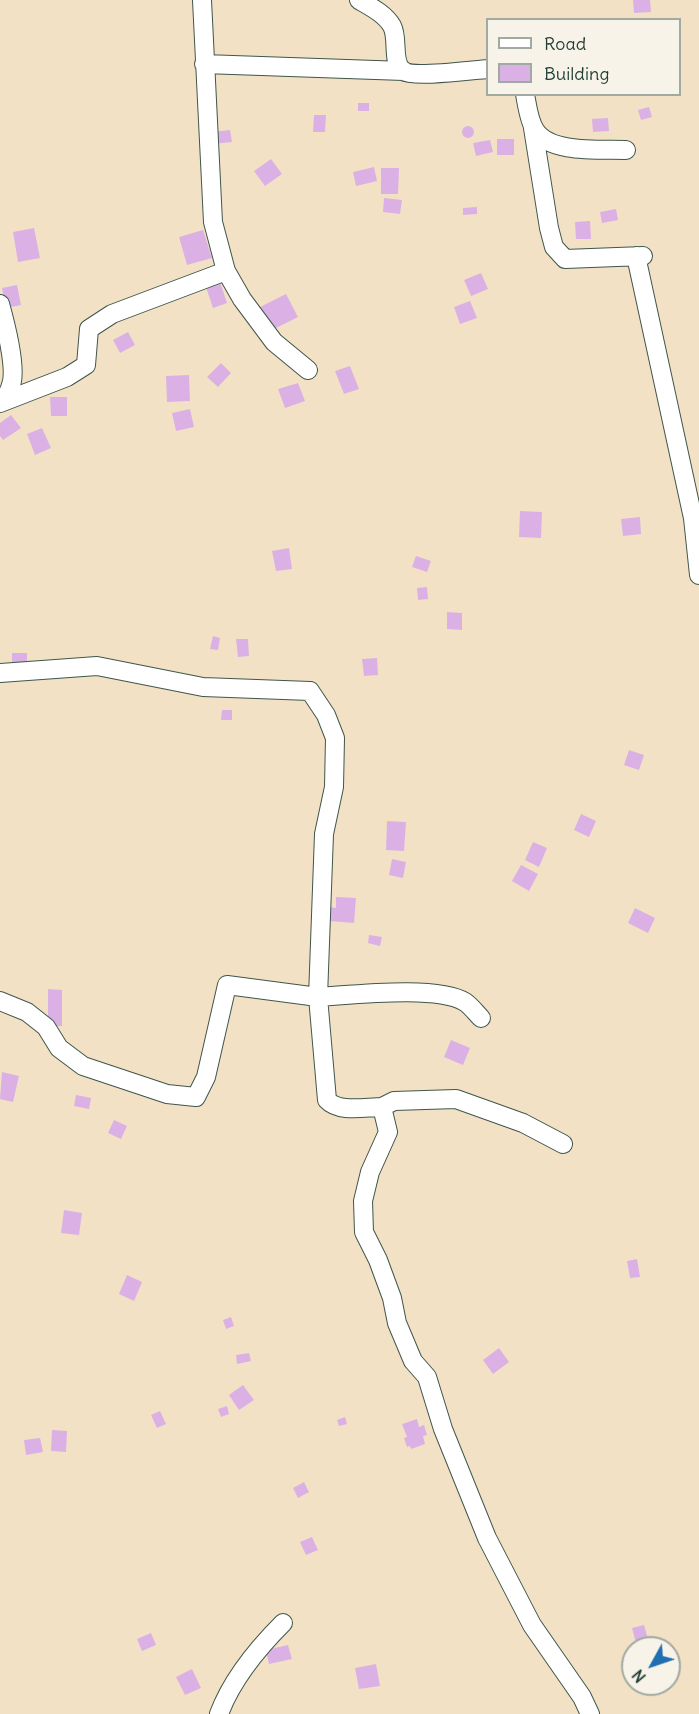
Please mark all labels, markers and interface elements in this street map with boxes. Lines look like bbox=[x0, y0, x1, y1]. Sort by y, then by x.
legend bbox=[486, 18, 681, 96]
text: Road bbox=[544, 32, 586, 55]
text: Building bbox=[544, 62, 609, 85]
north arrow bbox=[621, 1636, 681, 1696]
text: N bbox=[628, 1666, 650, 1687]

